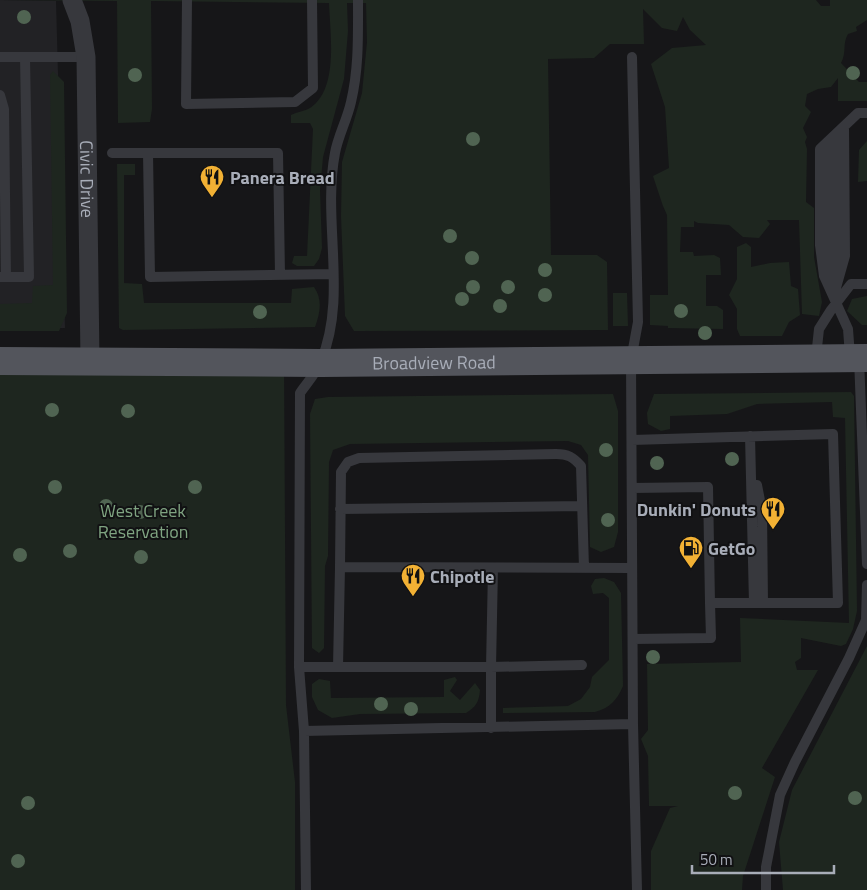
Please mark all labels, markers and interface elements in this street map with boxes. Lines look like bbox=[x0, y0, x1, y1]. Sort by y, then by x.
street label: Civic Drive bbox=[74, 140, 102, 218]
restaurant icon: Panera Bread bbox=[199, 164, 225, 198]
place label: Panera Bread bbox=[230, 164, 335, 191]
street label: Broadview Road bbox=[372, 348, 496, 376]
place label: Dunkin' Donuts bbox=[637, 496, 756, 523]
restaurant icon: Dunkin' Donuts bbox=[760, 496, 786, 530]
park label: West Creek Reservation bbox=[98, 497, 188, 545]
fuel station icon: GetGo bbox=[678, 535, 704, 569]
place label: GetGo bbox=[708, 535, 755, 562]
restaurant icon: Chipotle bbox=[400, 563, 426, 597]
place label: Chipotle bbox=[430, 563, 494, 590]
scale bar bbox=[692, 842, 834, 874]
text: 50 m bbox=[700, 848, 733, 871]

